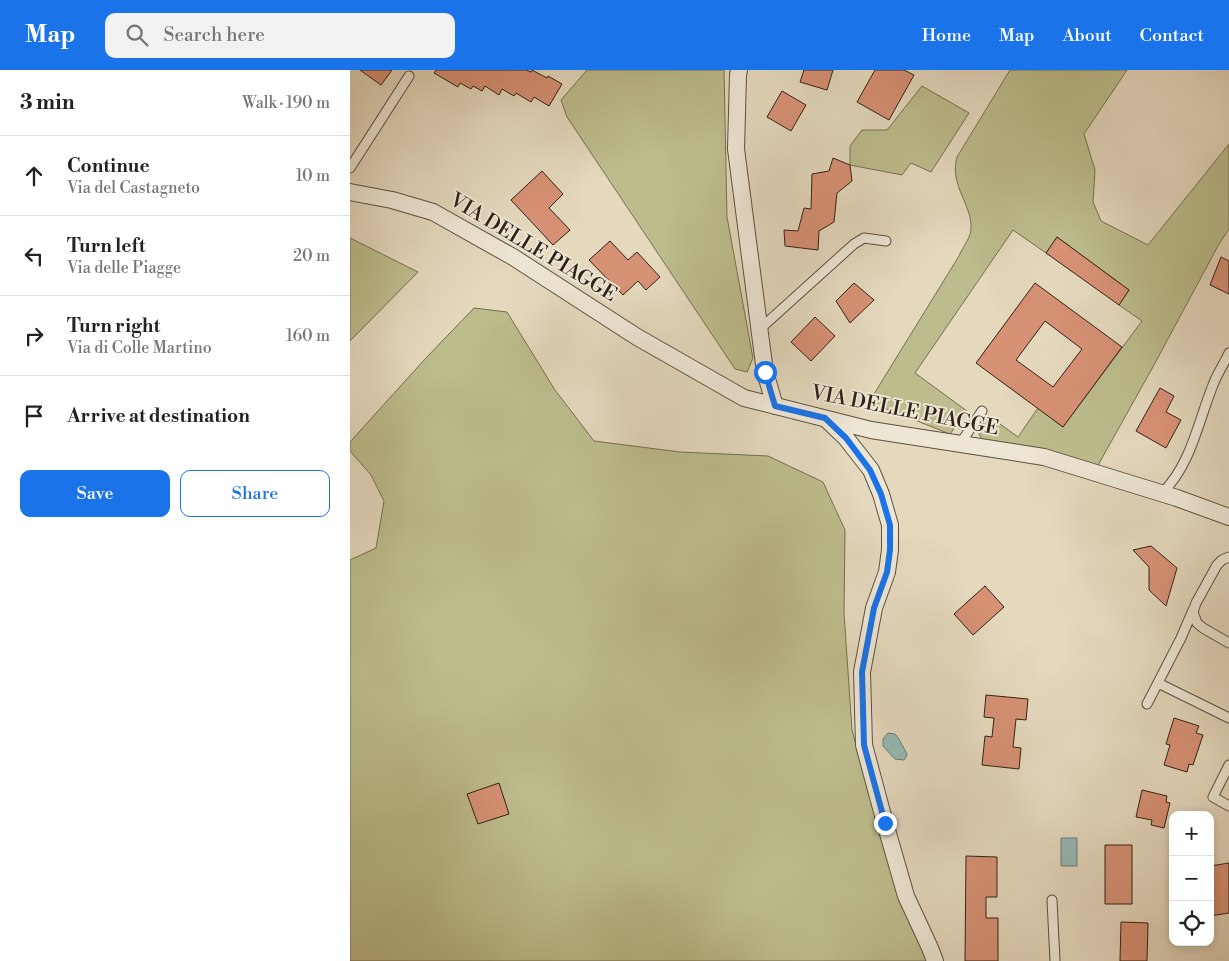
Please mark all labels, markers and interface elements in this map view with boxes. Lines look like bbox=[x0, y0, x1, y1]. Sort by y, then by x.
search box bbox=[105, 13, 455, 58]
text: Map bbox=[25, 20, 75, 50]
icon: search bbox=[123, 21, 151, 49]
text: Search here bbox=[163, 23, 265, 47]
text: Home bbox=[922, 24, 971, 47]
text: Map bbox=[999, 24, 1035, 47]
text: About bbox=[1063, 24, 1112, 47]
text: Contact bbox=[1140, 24, 1204, 47]
text: 3 min bbox=[20, 90, 75, 116]
text: Walk · 190 m bbox=[242, 93, 330, 113]
text: Continue bbox=[67, 154, 150, 178]
icon: ahead bbox=[20, 162, 48, 190]
text: 10 m bbox=[296, 166, 330, 186]
text: Via del Castagneto bbox=[67, 178, 200, 198]
street label: VIA DELLE PIAGGE bbox=[444, 188, 621, 308]
text: Turn left bbox=[67, 234, 146, 258]
icon: left bbox=[20, 242, 48, 270]
text: 20 m bbox=[293, 246, 330, 266]
text: Via delle Piagge bbox=[67, 258, 181, 278]
text: Turn right bbox=[67, 314, 160, 338]
icon: right bbox=[20, 322, 48, 350]
text: 160 m bbox=[286, 326, 330, 346]
text: Via di Colle Martino bbox=[67, 338, 212, 358]
route start bbox=[754, 361, 777, 384]
street label: VIA DELLE PIAGGE bbox=[808, 380, 1001, 441]
icon: arrive bbox=[20, 402, 48, 430]
text: Arrive at destination bbox=[67, 404, 250, 428]
button: Save bbox=[20, 470, 170, 517]
button: Share bbox=[180, 470, 330, 517]
map controls bbox=[1169, 811, 1214, 946]
button: + bbox=[1169, 811, 1214, 856]
route end bbox=[874, 812, 897, 835]
button: − bbox=[1169, 856, 1214, 901]
button: locate bbox=[1169, 901, 1214, 946]

